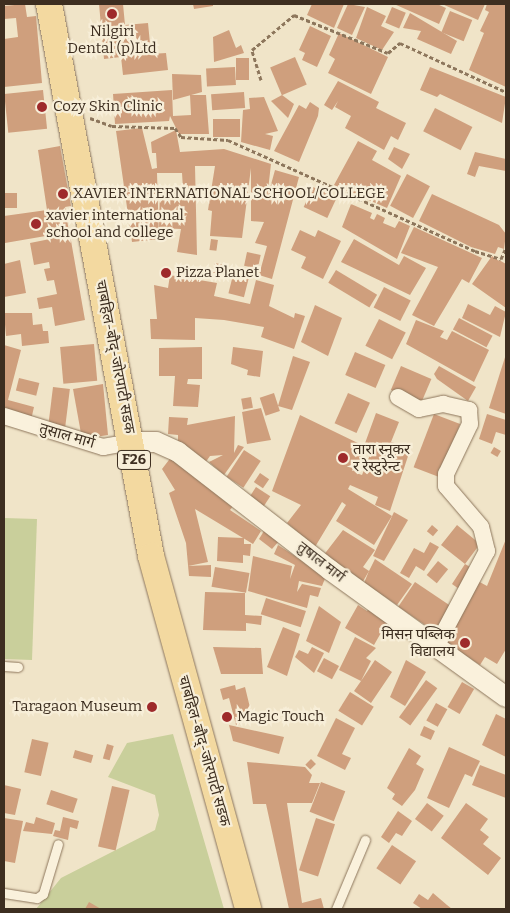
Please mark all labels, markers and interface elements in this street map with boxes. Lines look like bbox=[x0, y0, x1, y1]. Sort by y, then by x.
marker: Nilgiri Dental (p)Ltd bbox=[106, 8, 118, 20]
place label: Nilgiri Dental (p)Ltd bbox=[67, 22, 157, 57]
place label: Cozy Skin Clinic bbox=[53, 98, 163, 116]
marker: Cozy Skin Clinic bbox=[35, 100, 49, 114]
place label: XAVIER INTERNATIONAL SCHOOL/COLLEGE bbox=[73, 185, 385, 203]
marker: XAVIER INTERNATIONAL SCHOOL/COLLEGE bbox=[57, 188, 69, 200]
place label: xavier international school and college bbox=[46, 206, 184, 241]
marker: xavier international school and college bbox=[30, 218, 42, 230]
place label: Pizza Planet bbox=[176, 264, 259, 282]
marker: Pizza Planet bbox=[160, 267, 172, 279]
street label: चाबहिल-बौद्-जोरपाटी सडक bbox=[91, 279, 139, 435]
street label: तुसाल मार्ग bbox=[37, 419, 97, 453]
place label: तारा स्नूकर र रेस्टुरेन्ट bbox=[353, 440, 410, 475]
road number: F26 bbox=[116, 448, 152, 472]
marker: तारा स्नूकर र रेस्टुरेन्ट bbox=[337, 452, 349, 464]
street label: तुषाल मार्ग bbox=[294, 538, 348, 586]
place label: मिसन पब्लिक विद्यालय bbox=[381, 625, 455, 660]
marker: मिसन पब्लिक विद्यालय bbox=[459, 637, 471, 649]
street label: चाबहिल-बौद्-जोरपाटी सडक bbox=[174, 674, 234, 828]
place label: Taragaon Museum bbox=[12, 698, 142, 716]
marker: Taragaon Museum bbox=[146, 701, 158, 713]
place label: Magic Touch bbox=[237, 708, 324, 726]
marker: Magic Touch bbox=[221, 711, 233, 723]

